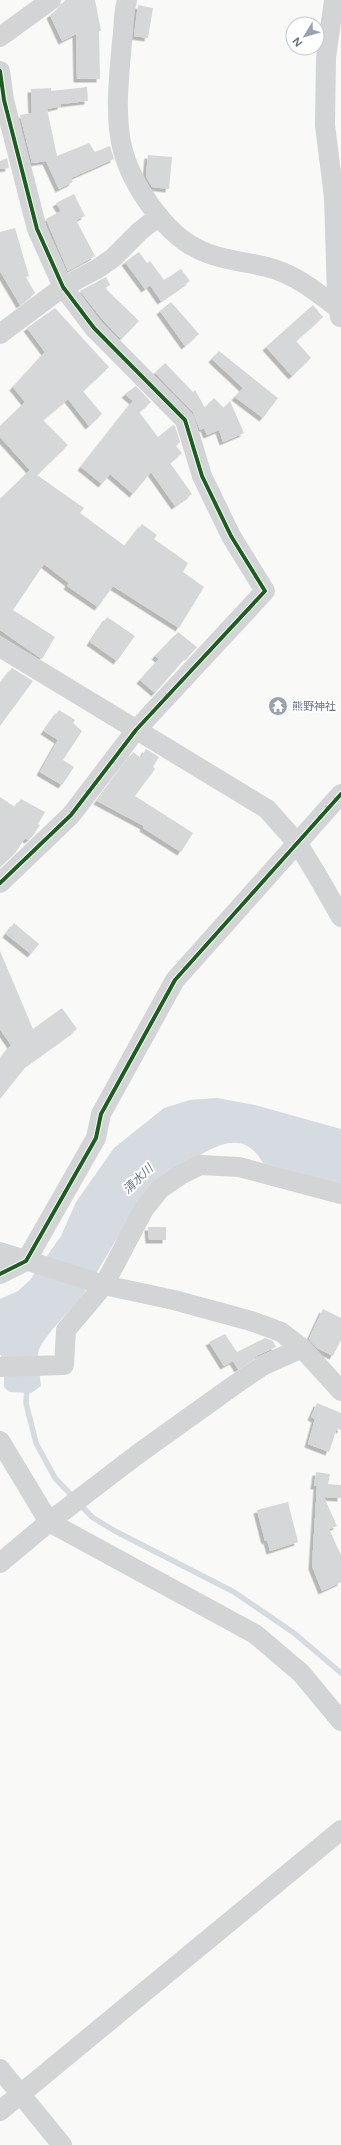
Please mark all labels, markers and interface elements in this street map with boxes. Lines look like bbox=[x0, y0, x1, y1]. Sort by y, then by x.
north arrow bbox=[285, 16, 325, 56]
text: N bbox=[290, 34, 305, 49]
temple icon: 熊野神社 bbox=[267, 695, 289, 717]
place label: 熊野神社 bbox=[292, 700, 336, 713]
water label: 清水川 bbox=[120, 1160, 157, 1197]

